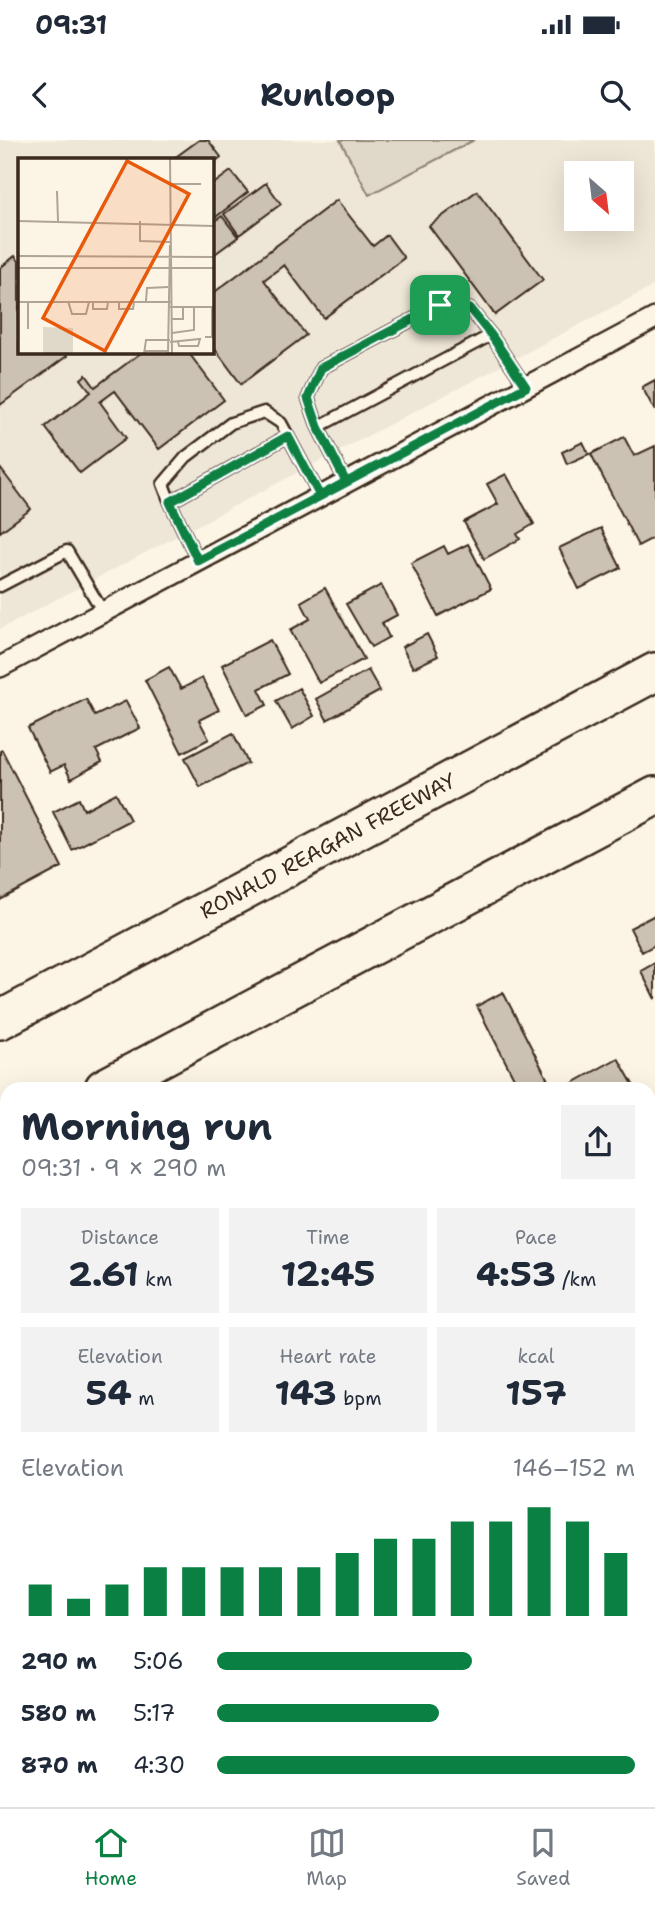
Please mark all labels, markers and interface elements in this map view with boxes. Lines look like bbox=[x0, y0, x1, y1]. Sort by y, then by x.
text: 09:31 bbox=[35, 7, 107, 42]
text: Runloop bbox=[260, 73, 395, 116]
icon: back bbox=[21, 76, 59, 114]
icon: search bbox=[596, 76, 634, 114]
inset map bbox=[18, 158, 214, 354]
north arrow bbox=[564, 161, 634, 231]
map controls bbox=[564, 161, 634, 231]
pin bbox=[410, 275, 470, 335]
icon: arrive bbox=[421, 286, 459, 324]
street label: RONALD REAGAN FREEWAY bbox=[195, 766, 461, 926]
text: Morning run bbox=[21, 1101, 272, 1152]
button: share bbox=[561, 1105, 635, 1179]
text: 09:31 · 9 × 290 m bbox=[21, 1153, 226, 1183]
text: Distance bbox=[81, 1225, 159, 1250]
text: Time bbox=[306, 1225, 350, 1250]
text: Pace bbox=[515, 1225, 557, 1250]
text: 2.61 bbox=[68, 1250, 139, 1297]
text: 12:45 bbox=[281, 1250, 375, 1297]
text: 4:53 bbox=[476, 1250, 556, 1297]
text: km bbox=[139, 1267, 172, 1292]
text: /km bbox=[556, 1267, 596, 1292]
text: Elevation bbox=[77, 1344, 163, 1369]
text: Heart rate bbox=[280, 1344, 376, 1369]
text: kcal bbox=[518, 1344, 554, 1369]
text: 54 bbox=[85, 1369, 132, 1416]
text: 143 bbox=[274, 1369, 337, 1416]
text: 157 bbox=[505, 1369, 567, 1416]
text: m bbox=[132, 1386, 155, 1411]
text: bpm bbox=[337, 1386, 382, 1411]
text: Elevation bbox=[21, 1453, 124, 1483]
text: 146–152 m bbox=[513, 1453, 635, 1483]
text: 290 m bbox=[21, 1646, 97, 1676]
text: 5:06 bbox=[133, 1646, 184, 1676]
text: 580 m bbox=[21, 1698, 96, 1728]
text: 5:17 bbox=[133, 1698, 175, 1728]
text: 870 m bbox=[21, 1750, 98, 1780]
text: 4:30 bbox=[133, 1750, 185, 1780]
tab: Home bbox=[85, 1824, 137, 1891]
tab: Map bbox=[306, 1824, 347, 1891]
tab: Saved bbox=[516, 1824, 570, 1891]

